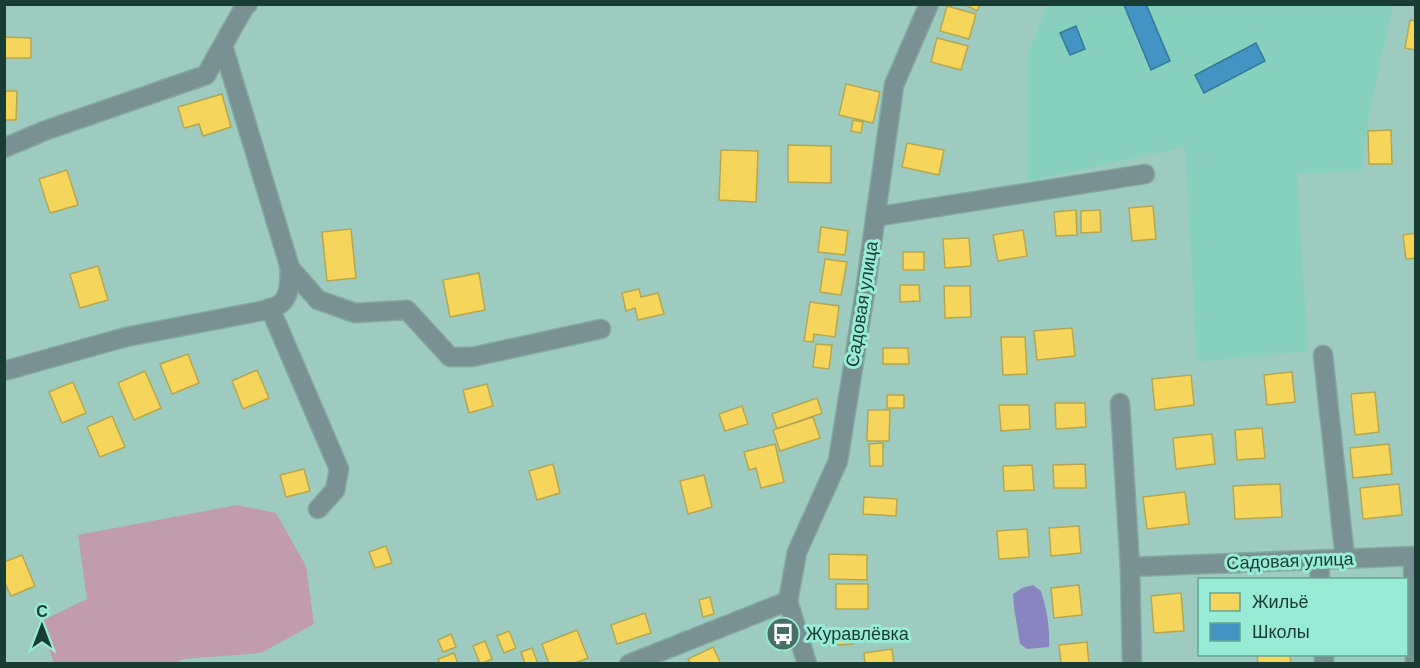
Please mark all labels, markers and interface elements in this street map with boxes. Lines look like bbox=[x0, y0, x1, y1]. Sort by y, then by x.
street label: Садовая улица bbox=[842, 239, 882, 368]
street label: Садовая улица bbox=[1226, 549, 1355, 573]
legend bbox=[1198, 578, 1408, 656]
text: Жильё bbox=[1252, 592, 1309, 612]
north arrow bbox=[12, 596, 72, 656]
text: С bbox=[36, 603, 48, 620]
bus stop icon: Журавлёвка bbox=[765, 616, 801, 652]
text: Школы bbox=[1252, 622, 1310, 642]
place label: Журавлёвка bbox=[806, 624, 910, 644]

